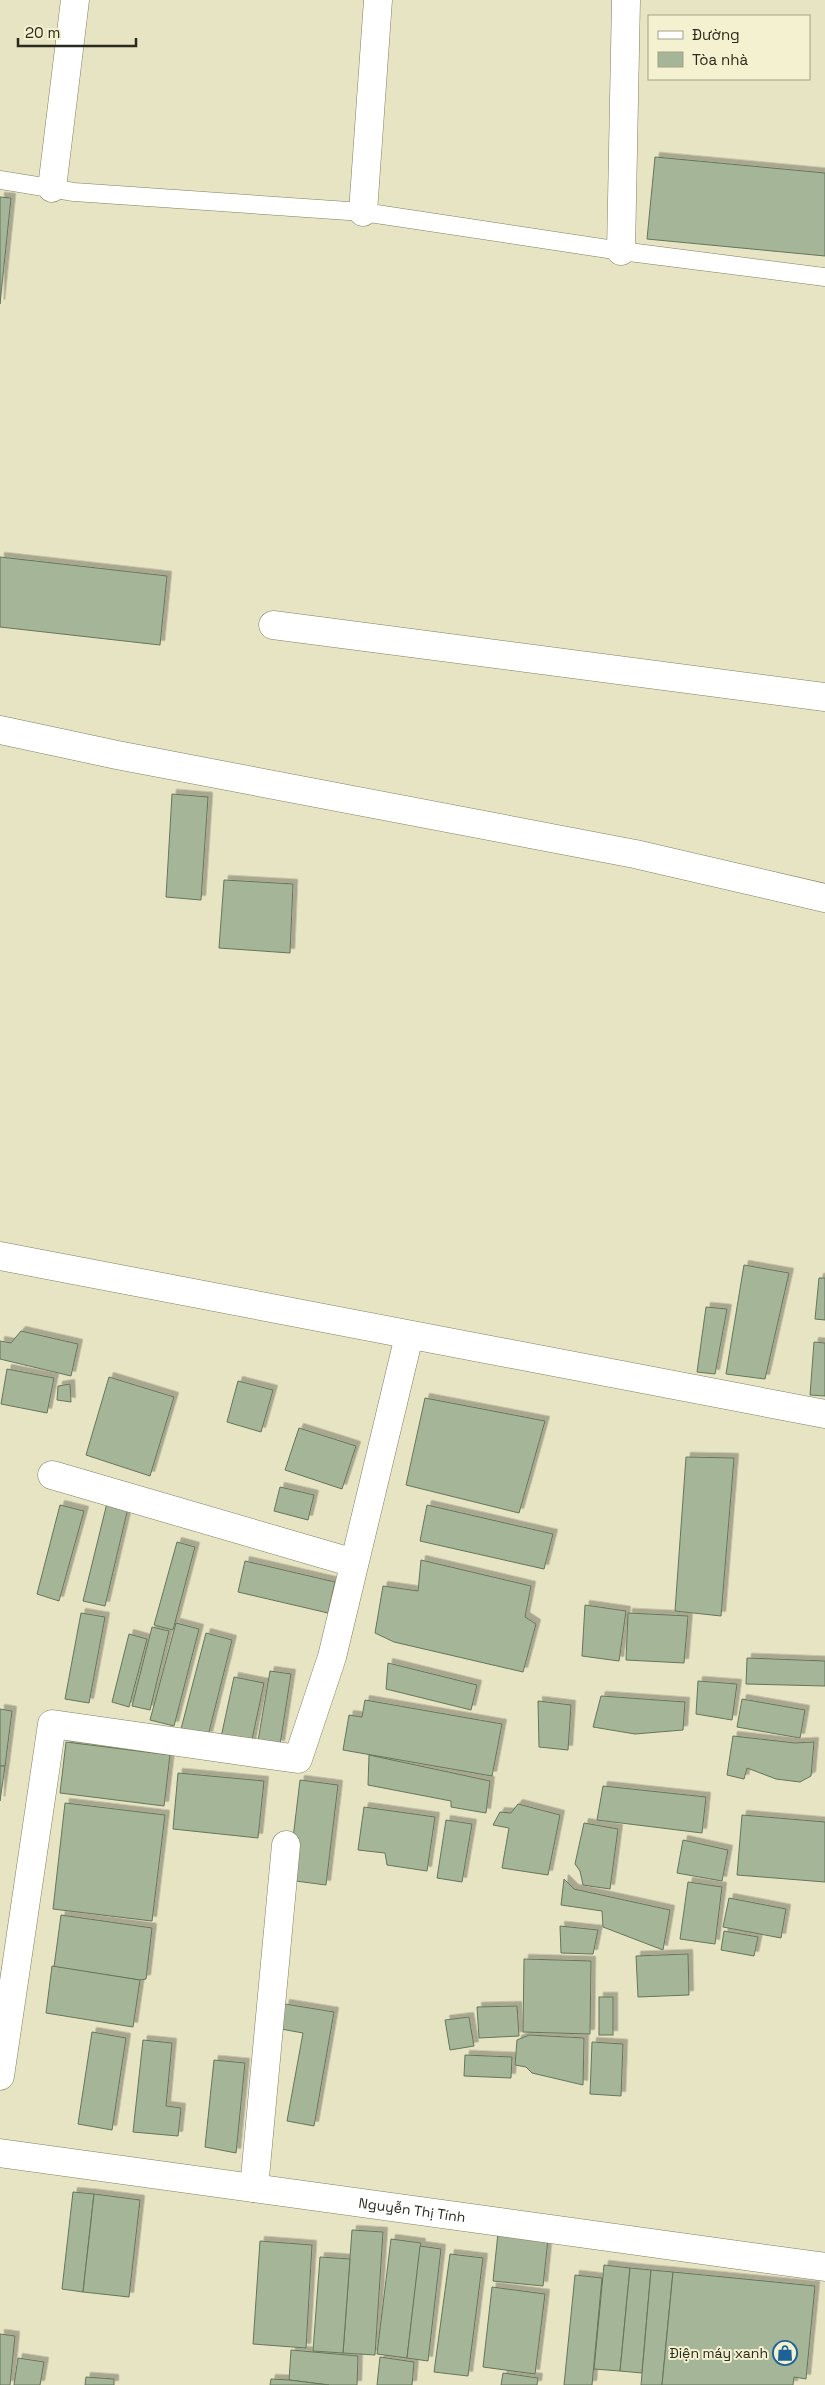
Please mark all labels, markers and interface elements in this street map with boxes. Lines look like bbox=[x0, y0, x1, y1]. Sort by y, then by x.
scale bar bbox=[18, 15, 135, 47]
legend bbox=[648, 15, 810, 80]
text: 20 m bbox=[25, 23, 60, 42]
text: Đường bbox=[692, 25, 740, 44]
text: Tòa nhà bbox=[692, 50, 748, 69]
street label: Nguyễn Thị Tính bbox=[358, 2194, 467, 2226]
shop icon: Điện máy xanh bbox=[772, 2340, 798, 2366]
place label: Điện máy xanh bbox=[669, 2344, 768, 2362]

